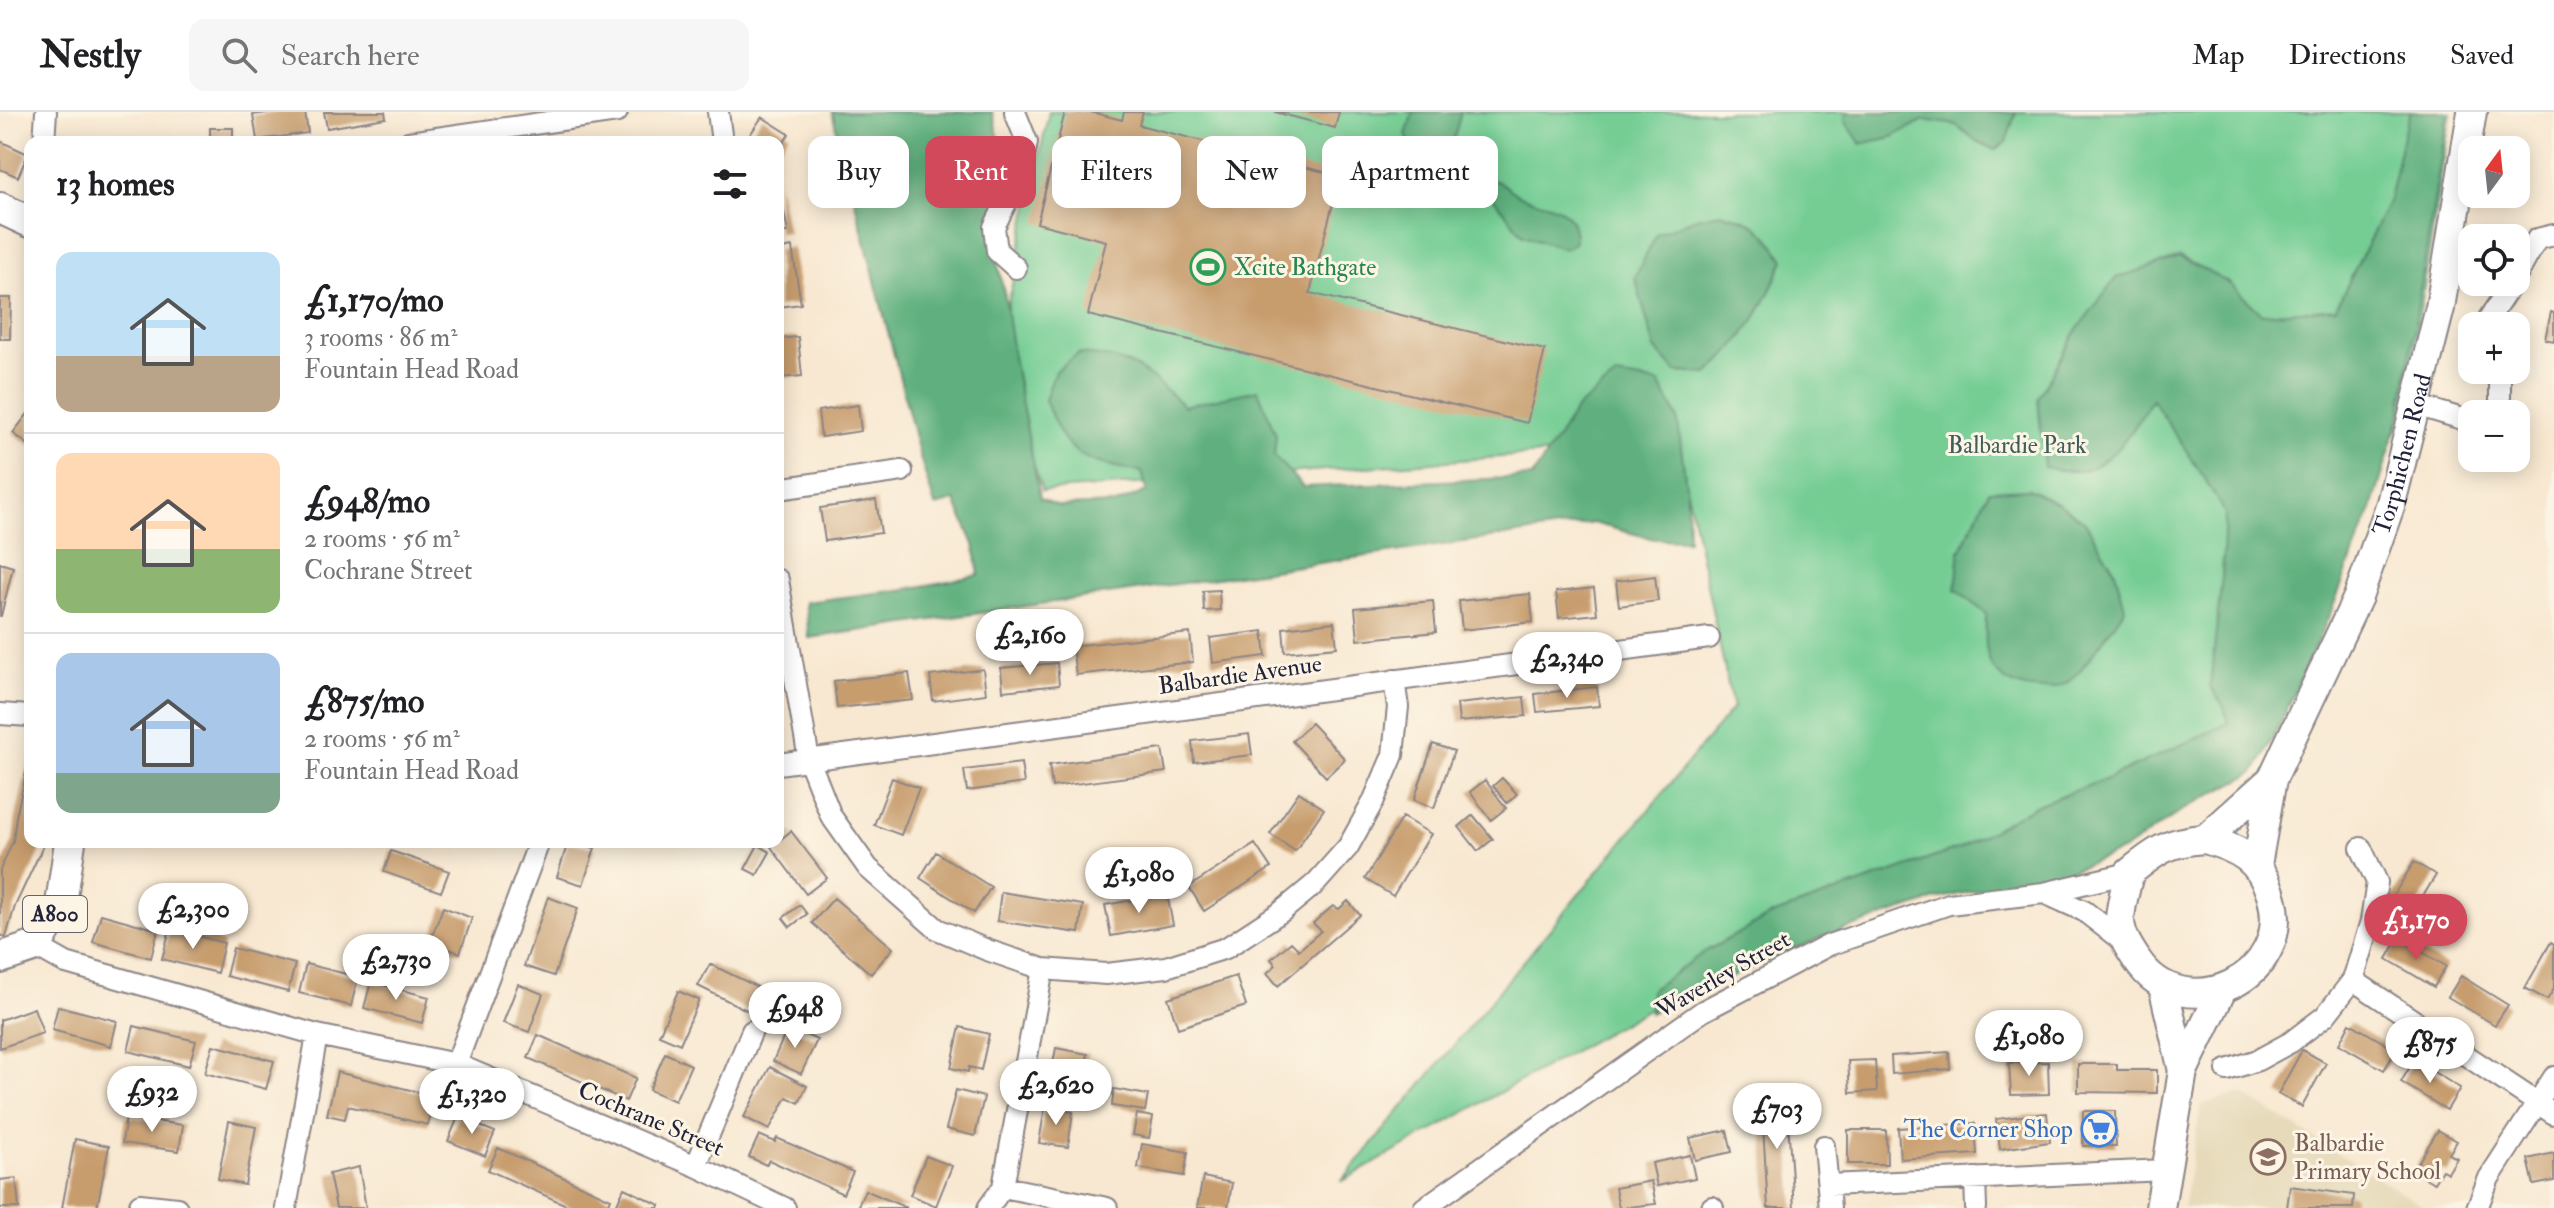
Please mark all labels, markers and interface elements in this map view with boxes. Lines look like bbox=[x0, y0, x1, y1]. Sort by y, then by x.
search box bbox=[189, 19, 749, 91]
text: Nestly bbox=[40, 31, 141, 79]
icon: search bbox=[217, 33, 261, 77]
text: Search here bbox=[281, 37, 419, 74]
text: Map bbox=[2192, 38, 2245, 73]
text: Directions bbox=[2289, 38, 2406, 73]
text: Saved bbox=[2450, 38, 2514, 73]
chip: Buy bbox=[808, 136, 909, 208]
chip: Rent bbox=[925, 136, 1036, 208]
chip: Filters bbox=[1052, 136, 1181, 208]
chip: New bbox=[1197, 136, 1306, 208]
chip: Apartment bbox=[1322, 136, 1498, 208]
north arrow bbox=[2458, 136, 2530, 208]
map controls bbox=[2458, 136, 2530, 472]
icon: filters bbox=[708, 162, 752, 206]
text: 13 homes bbox=[56, 163, 175, 206]
button: locate bbox=[2458, 224, 2530, 296]
sports icon: Xcite Bathgate bbox=[1189, 248, 1227, 286]
place label: Xcite Bathgate bbox=[1234, 252, 1376, 283]
text: £1,170/mo bbox=[304, 279, 444, 322]
icon: home bbox=[120, 284, 216, 380]
button: + bbox=[2458, 312, 2530, 384]
text: 3 rooms · 86 m² bbox=[304, 322, 458, 354]
text: Fountain Head Road bbox=[304, 354, 519, 386]
street label: Torphichen Road bbox=[2365, 370, 2438, 539]
button: − bbox=[2458, 400, 2530, 472]
park label: Balbardie Park bbox=[1948, 430, 2087, 461]
text: £948/mo bbox=[304, 480, 430, 523]
icon: home bbox=[120, 485, 216, 581]
text: 2 rooms · 56 m² bbox=[304, 523, 460, 555]
text: Cochrane Street bbox=[304, 555, 472, 587]
pin: £2,160 bbox=[965, 609, 1095, 677]
text: £2,160 bbox=[994, 619, 1066, 651]
pin: £2,340 bbox=[1502, 632, 1632, 700]
text: £2,340 bbox=[1530, 642, 1604, 674]
street label: Balbardie Avenue bbox=[1156, 648, 1324, 702]
text: £875/mo bbox=[304, 680, 424, 723]
icon: home bbox=[120, 685, 216, 781]
text: 2 rooms · 56 m² bbox=[304, 723, 460, 755]
text: Fountain Head Road bbox=[304, 755, 519, 787]
pin: £1,080 bbox=[1074, 847, 1204, 915]
text: £1,080 bbox=[1103, 857, 1175, 889]
pin: £2,300 bbox=[128, 883, 258, 951]
text: £2,300 bbox=[156, 893, 230, 925]
pin: £1,170 bbox=[2351, 894, 2481, 962]
road number: A800 bbox=[23, 896, 87, 932]
text: £1,170 bbox=[2382, 904, 2450, 936]
street label: Waverley Street bbox=[1649, 924, 1796, 1027]
pin: £2,730 bbox=[331, 934, 461, 1002]
text: £2,730 bbox=[360, 944, 432, 976]
pin: £948 bbox=[748, 982, 842, 1050]
text: £948 bbox=[766, 992, 824, 1024]
pin: £1,080 bbox=[1964, 1010, 2094, 1078]
pin: £875 bbox=[2383, 1017, 2477, 1085]
text: £1,080 bbox=[1993, 1020, 2065, 1052]
text: £875 bbox=[2403, 1027, 2457, 1059]
pin: £2,620 bbox=[991, 1059, 1121, 1127]
pin: £932 bbox=[105, 1066, 199, 1134]
pin: £1,320 bbox=[407, 1068, 537, 1136]
text: £2,620 bbox=[1018, 1069, 1094, 1101]
street label: Cochrane Street bbox=[573, 1074, 729, 1164]
text: £932 bbox=[125, 1076, 179, 1108]
text: £1,320 bbox=[437, 1078, 507, 1110]
pin: £703 bbox=[1730, 1083, 1824, 1151]
text: £703 bbox=[1751, 1093, 1803, 1125]
supermarket icon: The Corner Shop bbox=[2080, 1110, 2118, 1148]
place label: The Corner Shop bbox=[1903, 1114, 2073, 1145]
place label: Balbardie Primary School bbox=[2294, 1128, 2441, 1187]
school or university icon: Balbardie Primary School bbox=[2249, 1138, 2287, 1176]

